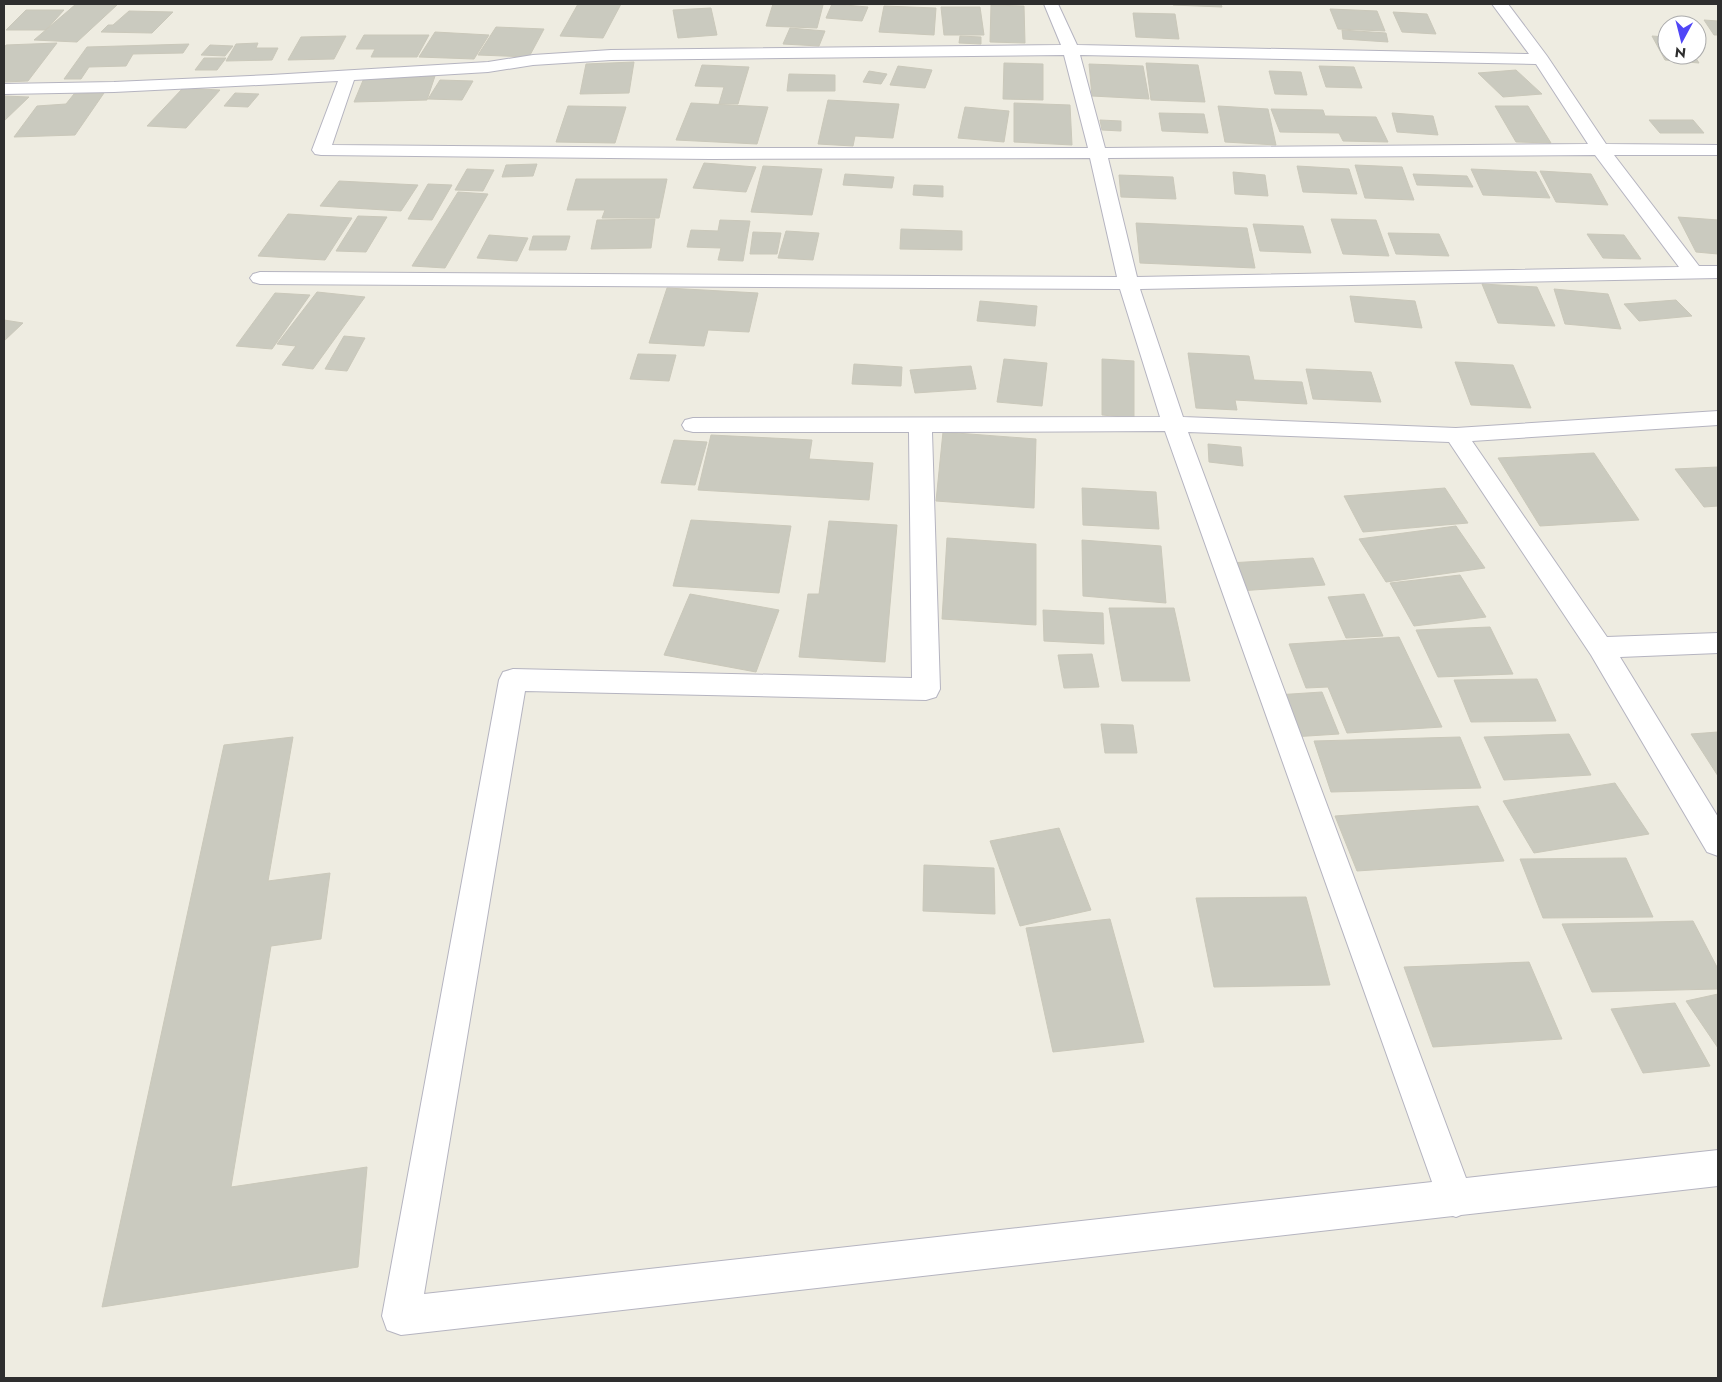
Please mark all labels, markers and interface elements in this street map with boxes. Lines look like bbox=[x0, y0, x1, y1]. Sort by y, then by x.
north arrow bbox=[1657, 15, 1707, 65]
text: N bbox=[1674, 42, 1687, 64]

